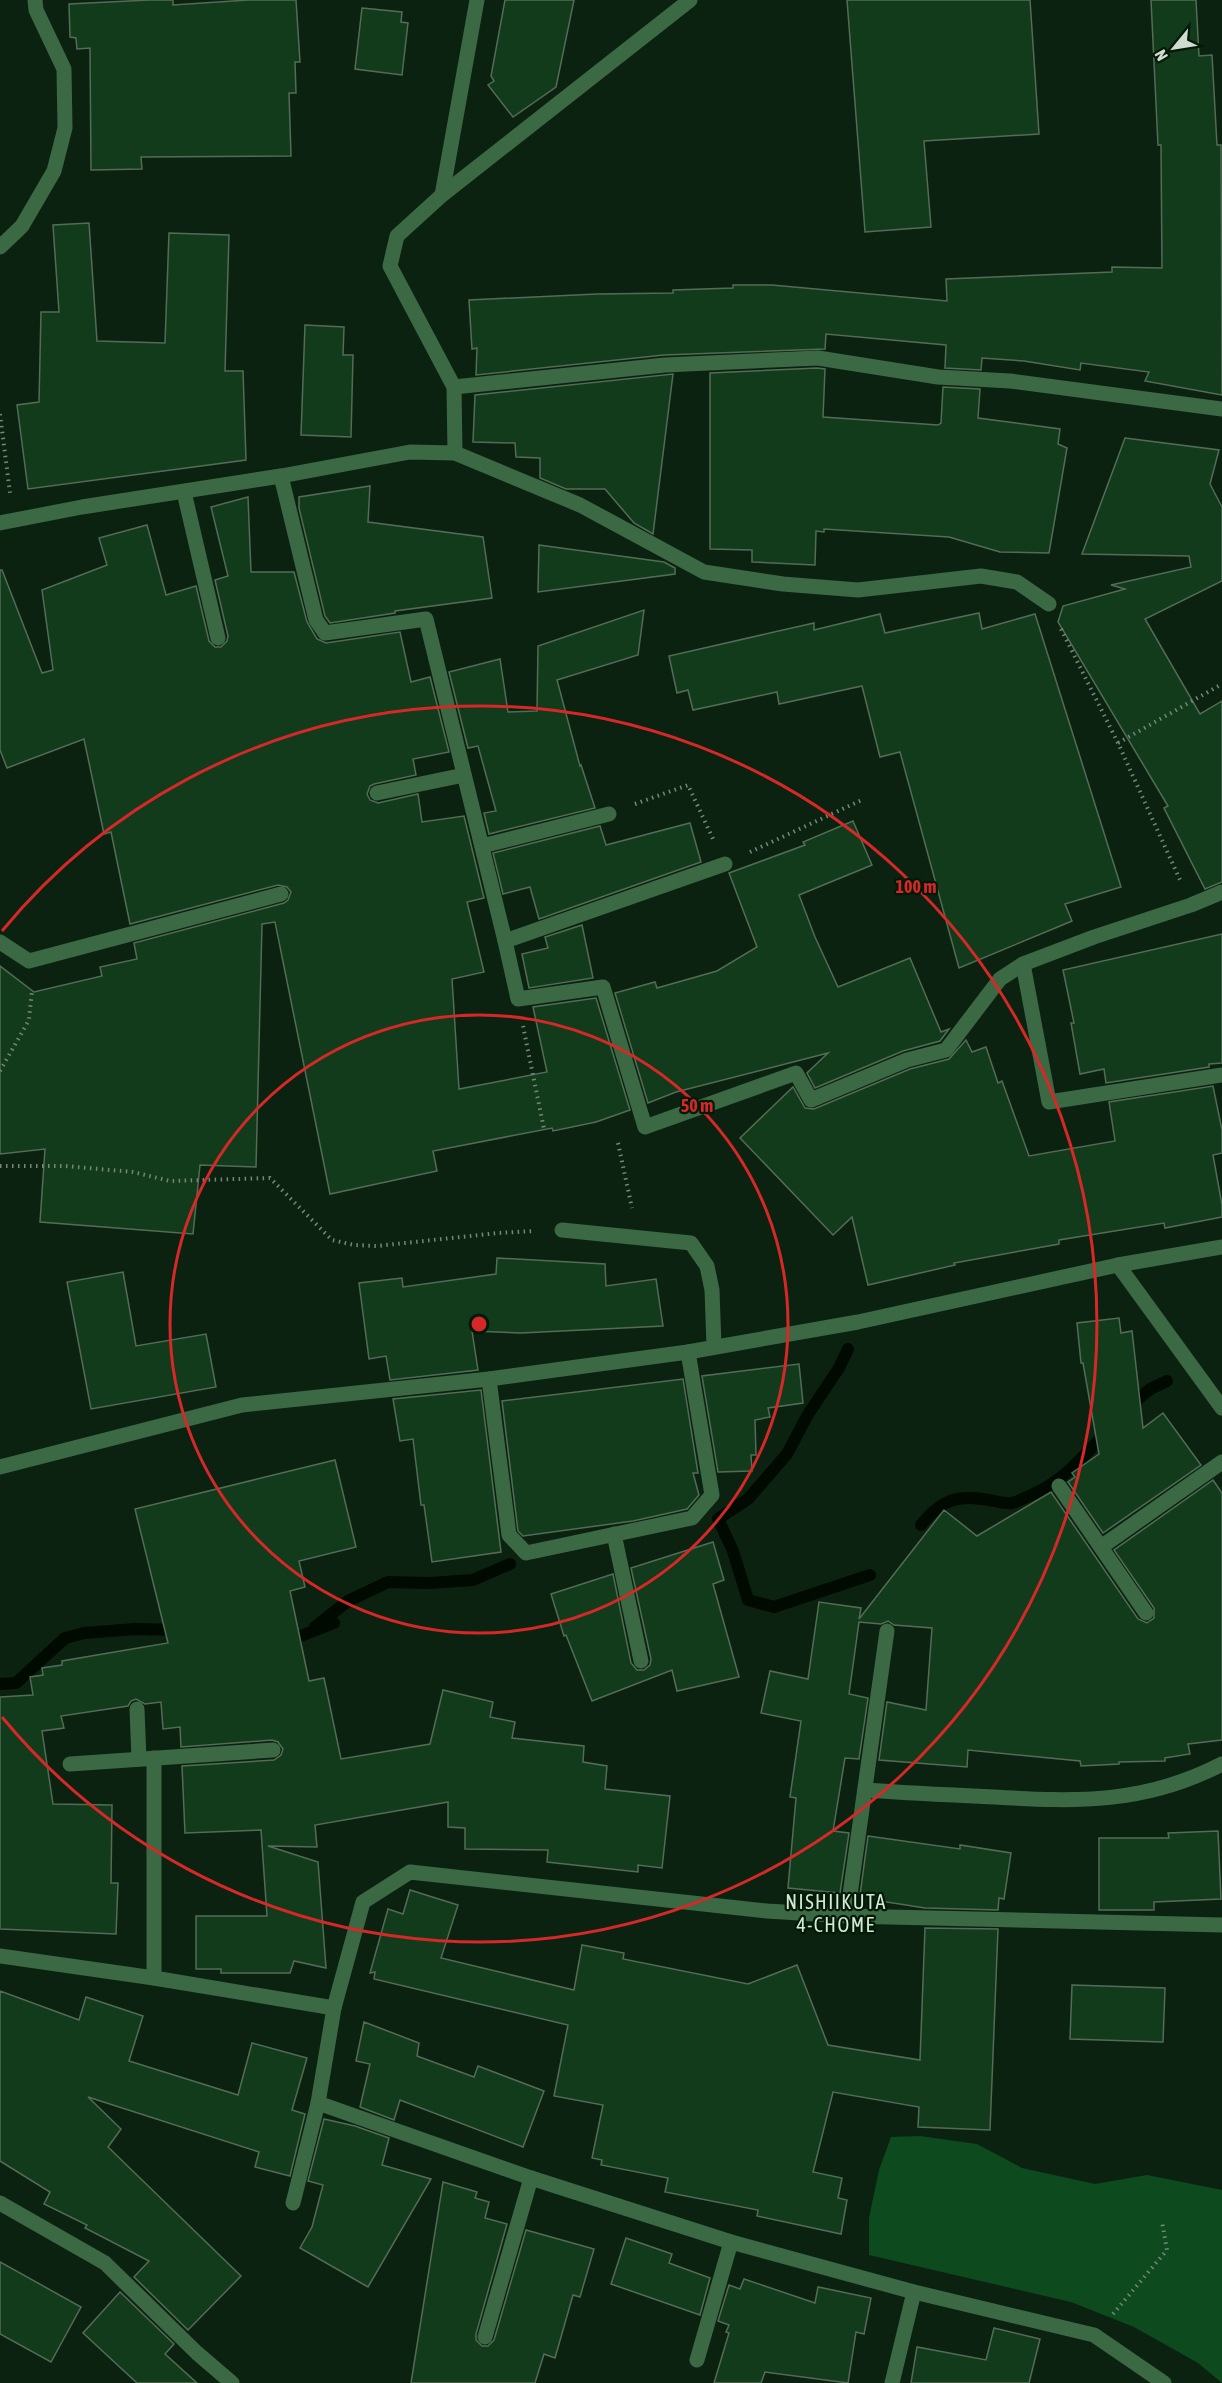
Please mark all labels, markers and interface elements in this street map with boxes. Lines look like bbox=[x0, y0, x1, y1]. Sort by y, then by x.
north arrow bbox=[1144, 18, 1204, 78]
text: N bbox=[1151, 47, 1171, 64]
text: 100 m bbox=[896, 876, 936, 897]
text: 50 m bbox=[681, 1095, 713, 1116]
centre of rings bbox=[469, 1314, 489, 1334]
district label: NISHIIKUTA 4-CHOME bbox=[785, 1890, 887, 1936]

